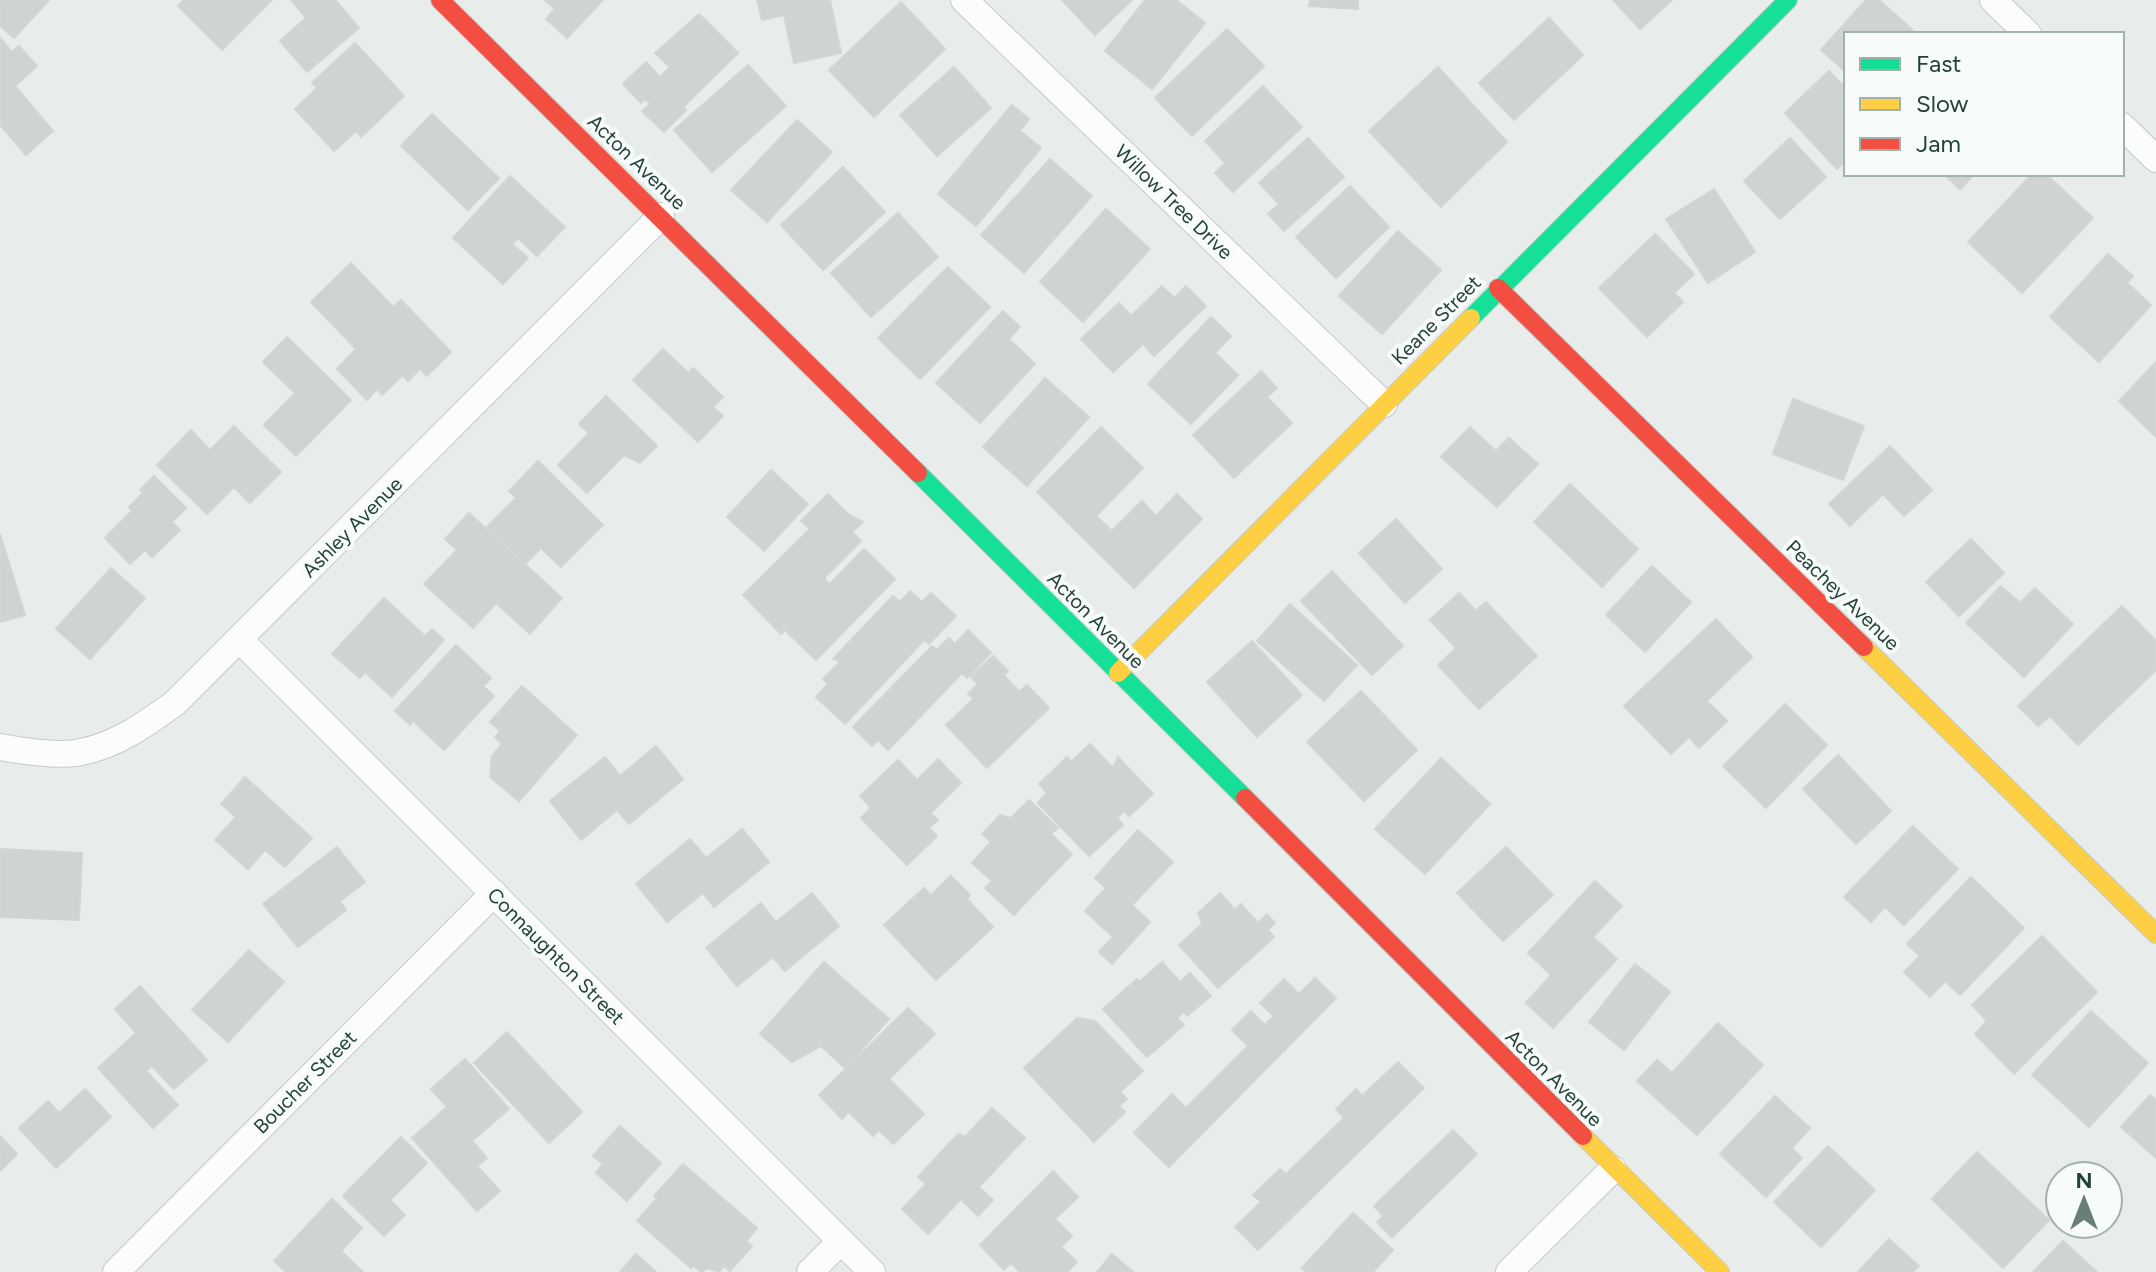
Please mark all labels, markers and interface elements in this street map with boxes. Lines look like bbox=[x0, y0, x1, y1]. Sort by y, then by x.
legend bbox=[1844, 32, 2124, 176]
text: Fast bbox=[1916, 49, 1961, 78]
text: Slow bbox=[1916, 89, 1969, 118]
street label: Acton Avenue bbox=[583, 109, 691, 215]
text: Jam bbox=[1916, 129, 1961, 158]
street label: Willow Tree Drive bbox=[1110, 140, 1238, 264]
street label: Keane Street bbox=[1386, 270, 1486, 370]
street label: Ashley Avenue bbox=[297, 472, 407, 582]
street label: Peachey Avenue bbox=[1781, 535, 1905, 655]
street label: Acton Avenue bbox=[1043, 567, 1149, 673]
street label: Connaughton Street bbox=[483, 883, 629, 1029]
street label: Acton Avenue bbox=[1501, 1025, 1607, 1131]
street label: Boucher Street bbox=[249, 1026, 361, 1138]
north arrow bbox=[2044, 1160, 2124, 1240]
text: N bbox=[2075, 1167, 2093, 1194]

